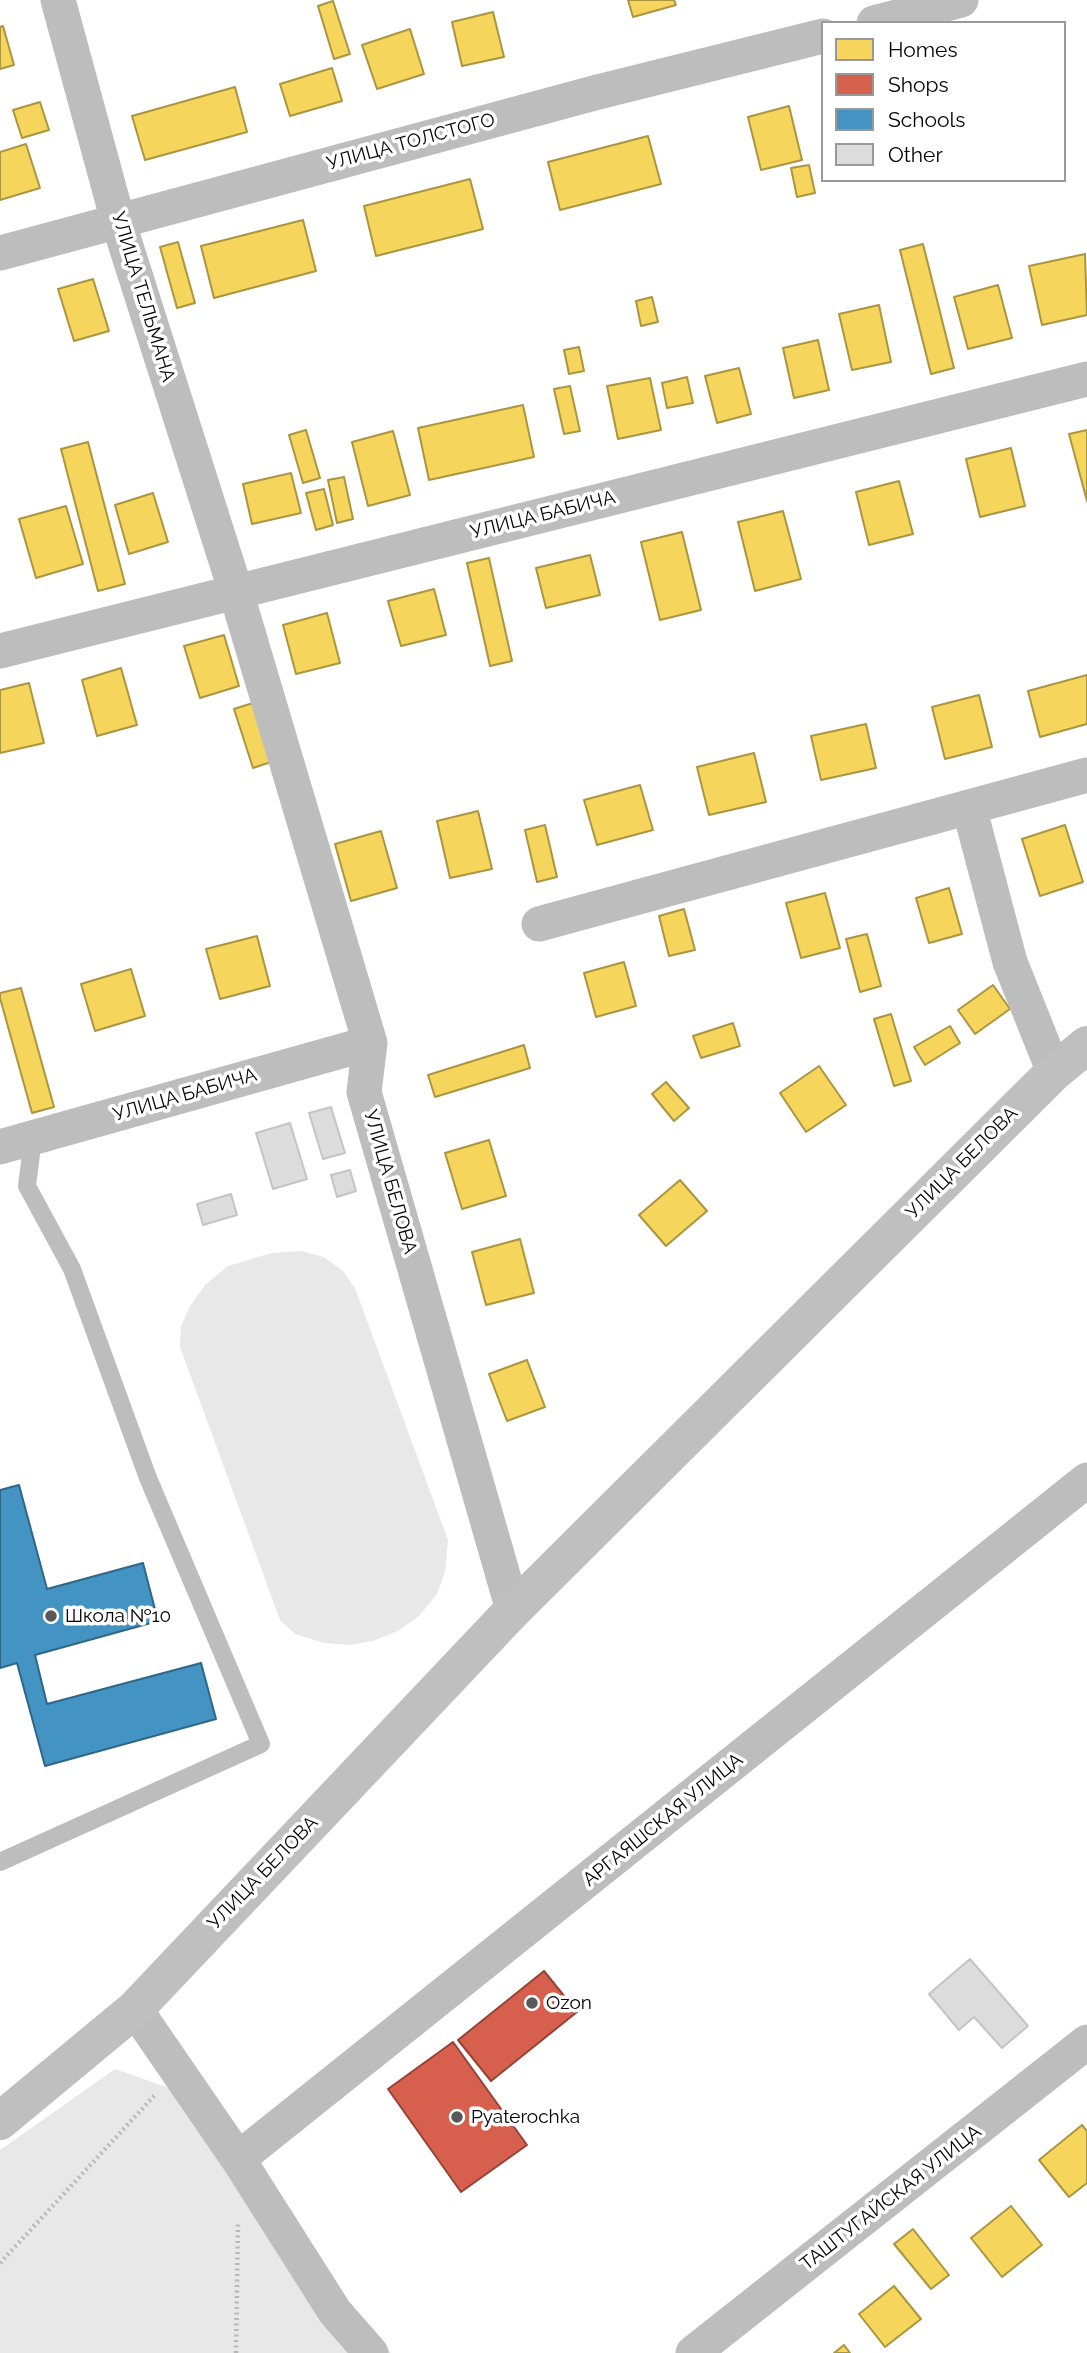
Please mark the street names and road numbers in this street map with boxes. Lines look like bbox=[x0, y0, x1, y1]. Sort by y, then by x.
street label: УЛИЦА ТОЛСТОГО bbox=[324, 109, 498, 175]
street label: УЛИЦА ТЕЛЬМАНА bbox=[106, 209, 180, 385]
street label: УЛИЦА БАБИЧА bbox=[468, 486, 618, 544]
street label: УЛИЦА БАБИЧА bbox=[111, 1064, 259, 1126]
street label: УЛИЦА БЕЛОВА bbox=[901, 1102, 1023, 1224]
street label: УЛИЦА БЕЛОВА bbox=[359, 1107, 421, 1257]
street label: АРГАЯШСКАЯ УЛИЦА bbox=[578, 1749, 748, 1891]
street label: УЛИЦА БЕЛОВА bbox=[203, 1812, 323, 1934]
street label: ТАШТУГАЙСКАЯ УЛИЦА bbox=[796, 2120, 986, 2276]

